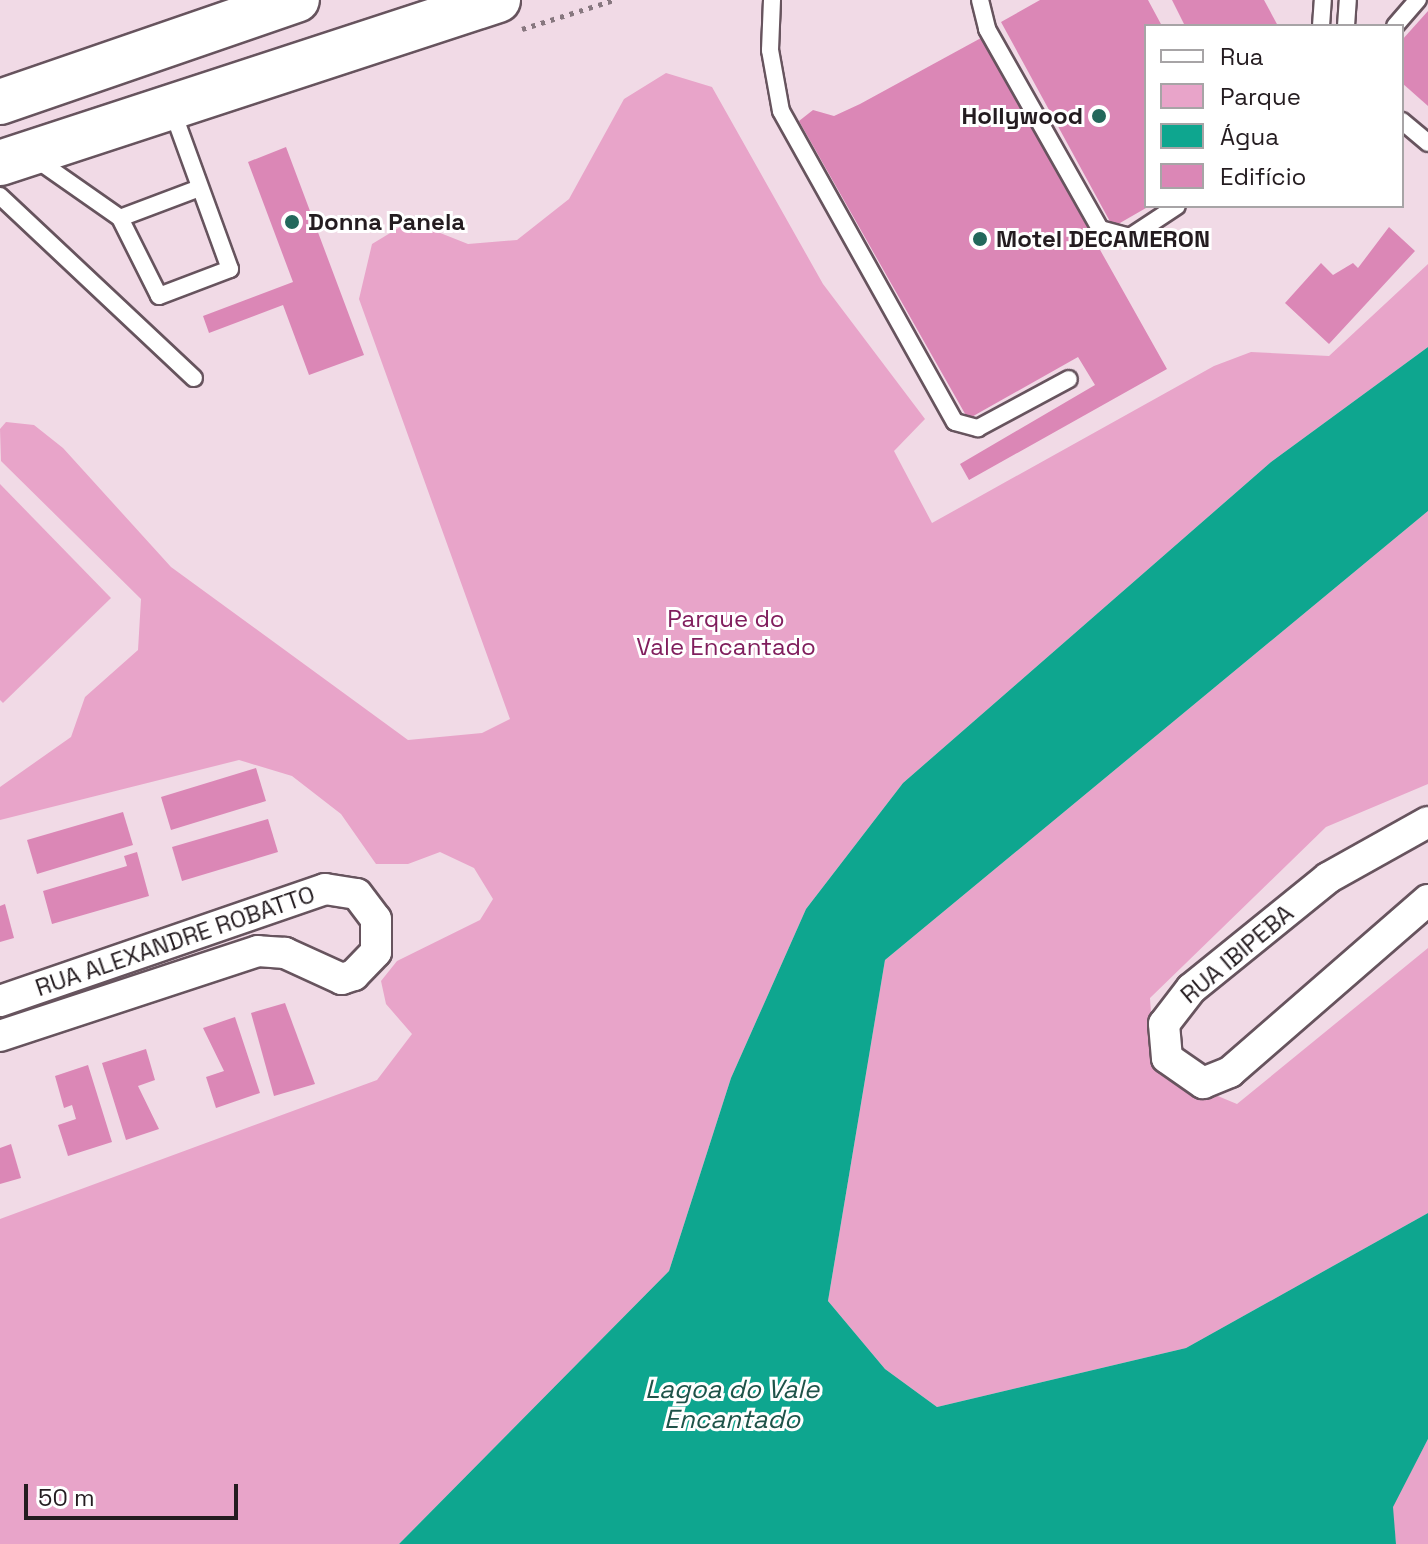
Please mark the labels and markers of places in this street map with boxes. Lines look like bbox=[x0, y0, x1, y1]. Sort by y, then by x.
place label: Hollywood bbox=[962, 102, 1083, 130]
marker: Hollywood bbox=[1090, 107, 1108, 125]
place label: Donna Panela bbox=[308, 208, 465, 236]
marker: Donna Panela bbox=[283, 213, 301, 231]
place label: Motel DECAMERON bbox=[996, 225, 1210, 253]
marker: Motel DECAMERON bbox=[971, 230, 989, 248]

